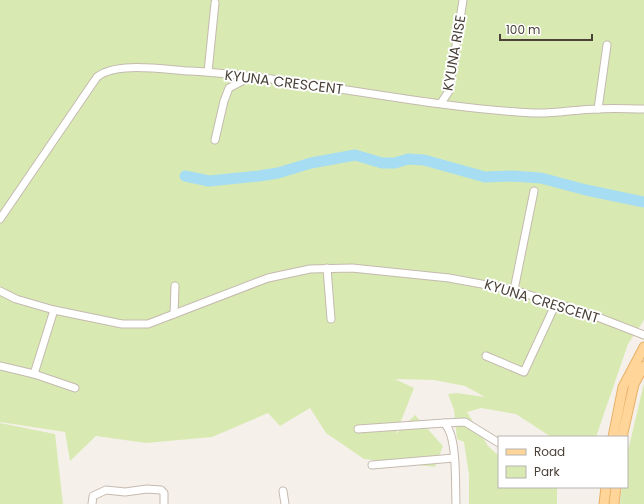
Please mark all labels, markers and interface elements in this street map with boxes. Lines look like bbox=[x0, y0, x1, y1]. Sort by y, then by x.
street label: KYUNA RISE bbox=[438, 14, 470, 92]
scale bar bbox=[500, 16, 592, 42]
text: 100 m bbox=[506, 21, 540, 38]
street label: KYUNA CRESCENT bbox=[224, 65, 345, 99]
street label: KYUNA CRESCENT bbox=[482, 274, 602, 328]
legend bbox=[498, 436, 628, 488]
text: Road bbox=[534, 443, 565, 460]
text: Park bbox=[534, 463, 561, 480]

